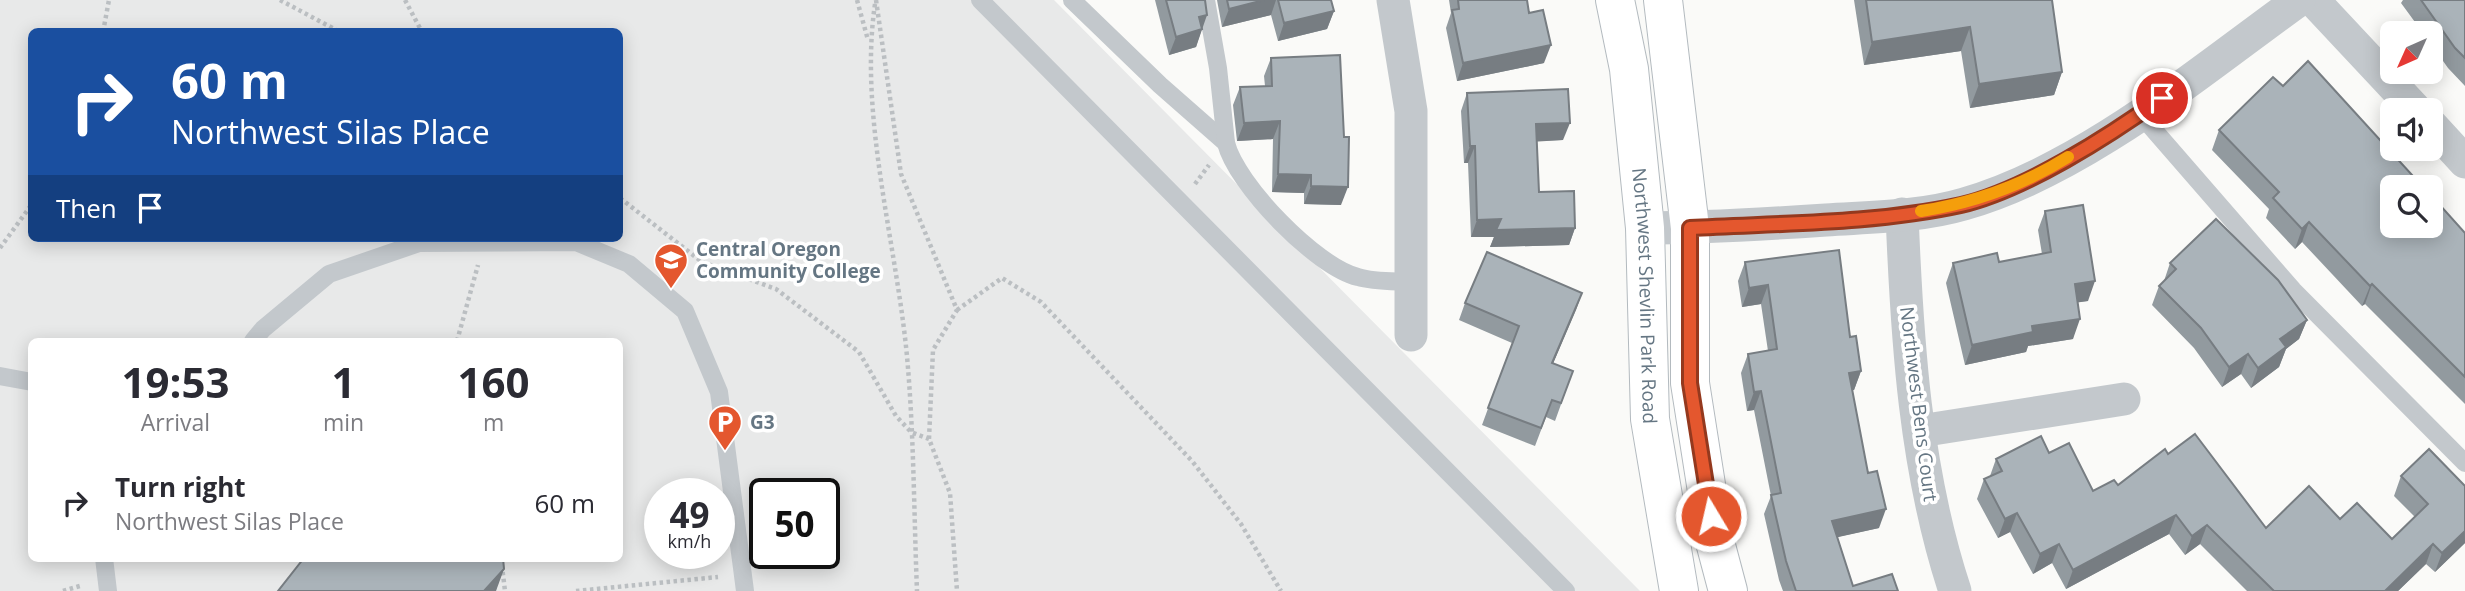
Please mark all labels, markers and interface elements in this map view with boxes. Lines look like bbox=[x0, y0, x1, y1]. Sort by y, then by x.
north arrow bbox=[2380, 21, 2443, 84]
map controls bbox=[2380, 21, 2443, 238]
text: 60 m bbox=[171, 47, 288, 113]
icon: right bbox=[56, 56, 147, 147]
pin bbox=[2132, 68, 2192, 128]
icon: arrive bbox=[2143, 79, 2181, 117]
button: sound bbox=[2380, 98, 2443, 161]
text: Northwest Silas Place bbox=[171, 110, 490, 153]
street label: Northwest Shevlin Park Road bbox=[1626, 166, 1663, 424]
button: search bbox=[2380, 175, 2443, 238]
icon: arrive bbox=[131, 189, 169, 227]
text: Then bbox=[56, 190, 117, 226]
place label: Central Oregon Community College bbox=[696, 236, 881, 284]
school or university icon: Central Oregon Community College bbox=[652, 241, 690, 290]
street label: Northwest Bens Court bbox=[1894, 305, 1944, 503]
text: 19:53 bbox=[121, 353, 229, 410]
text: 1 bbox=[331, 353, 356, 410]
text: 160 bbox=[458, 353, 530, 410]
parking icon: G3 bbox=[706, 403, 744, 452]
text: Arrival bbox=[141, 406, 210, 438]
text: min bbox=[323, 406, 364, 438]
text: m bbox=[483, 406, 504, 438]
place label: G3 bbox=[750, 409, 775, 435]
text: Turn right bbox=[115, 469, 246, 505]
speed limit sign: 50 bbox=[749, 478, 840, 569]
position arrow bbox=[1674, 479, 1748, 553]
icon: right bbox=[56, 484, 94, 522]
text: 60 m bbox=[534, 485, 595, 521]
text: 49 bbox=[669, 491, 710, 538]
text: Northwest Silas Place bbox=[115, 505, 344, 537]
text: km/h bbox=[668, 529, 711, 553]

